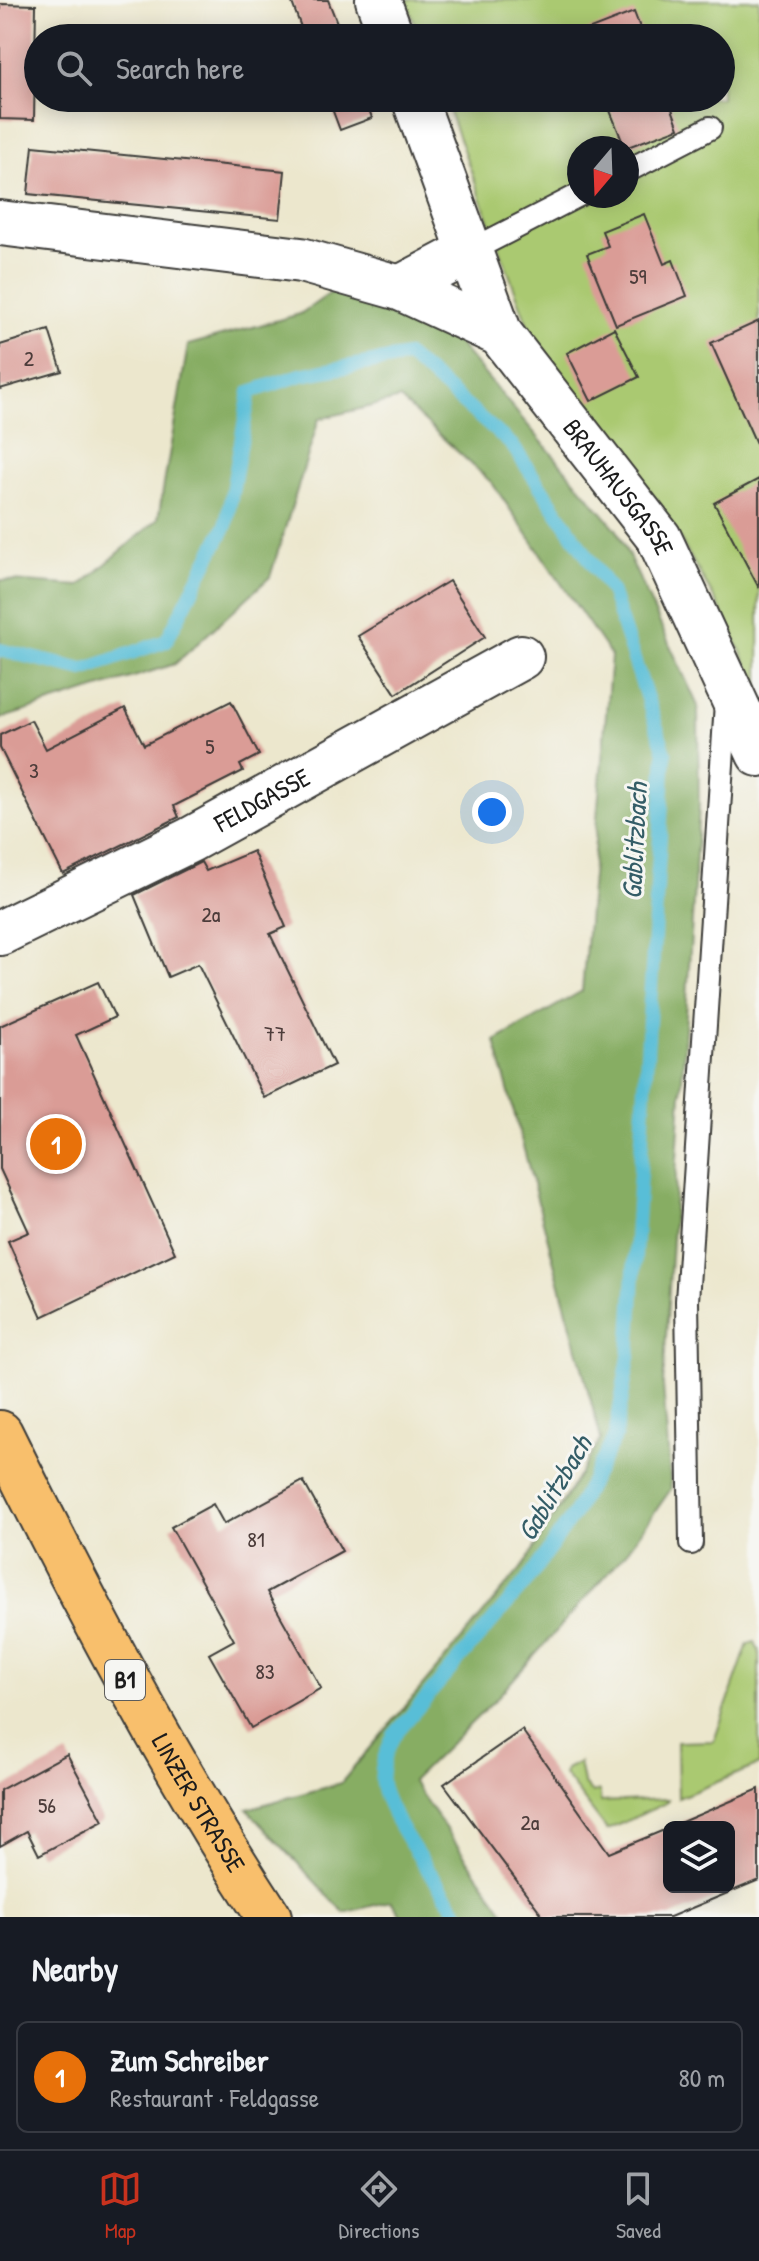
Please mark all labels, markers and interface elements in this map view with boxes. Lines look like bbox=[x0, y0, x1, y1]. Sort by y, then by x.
search box bbox=[24, 24, 735, 112]
icon: search bbox=[52, 46, 96, 90]
text: Search here bbox=[116, 48, 244, 88]
north arrow bbox=[567, 136, 639, 208]
house number: 59 bbox=[629, 261, 647, 291]
house number: 2 bbox=[24, 343, 35, 373]
street label: BRAUHAUSGASSE bbox=[555, 411, 683, 561]
house number: 5 bbox=[205, 731, 215, 761]
house number: 3 bbox=[29, 755, 39, 785]
street label: FELDGASSE bbox=[207, 759, 316, 841]
water label: Gablitzbach bbox=[612, 780, 656, 900]
your location bbox=[472, 792, 512, 832]
house number: 2a bbox=[202, 899, 221, 929]
house number: 77 bbox=[264, 1018, 286, 1048]
pin: 1 bbox=[30, 1114, 82, 1174]
water label: Gablitzbach bbox=[508, 1426, 601, 1548]
house number: 81 bbox=[247, 1524, 265, 1554]
house number: 83 bbox=[255, 1656, 275, 1686]
road number: B1 bbox=[105, 1660, 145, 1700]
street label: LINZER STRASSE bbox=[144, 1727, 254, 1879]
house number: 56 bbox=[38, 1790, 56, 1820]
house number: 2a bbox=[521, 1807, 540, 1837]
map controls bbox=[663, 1821, 735, 1893]
button: layers bbox=[663, 1821, 735, 1893]
text: Nearby bbox=[32, 1946, 118, 1992]
text: Zum Schreiber bbox=[110, 2040, 269, 2080]
text: 1 bbox=[55, 2060, 65, 2095]
text: 80 m bbox=[678, 2060, 725, 2095]
text: Restaurant · Feldgasse bbox=[110, 2080, 319, 2115]
tab: Map bbox=[98, 2167, 142, 2245]
tab: Directions bbox=[339, 2167, 420, 2245]
tab: Saved bbox=[616, 2167, 661, 2245]

